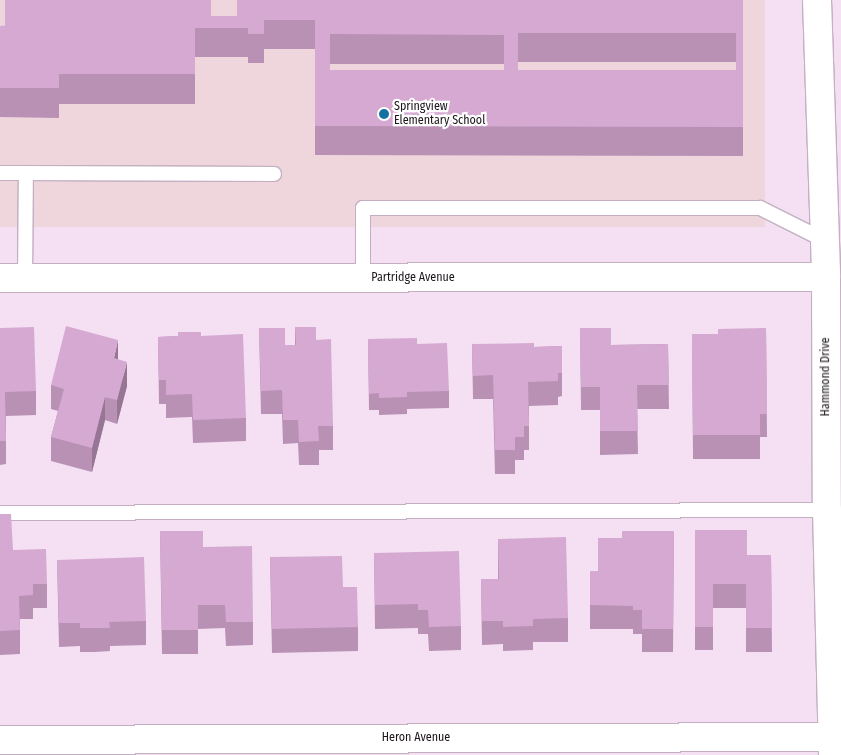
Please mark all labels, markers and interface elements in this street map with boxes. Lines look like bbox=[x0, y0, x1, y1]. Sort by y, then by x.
place label: Springview Elementary School bbox=[394, 100, 485, 128]
marker: Springview Elementary School bbox=[378, 108, 390, 120]
street label: Partridge Avenue bbox=[371, 271, 455, 285]
street label: Hammond Drive bbox=[819, 338, 833, 416]
street label: Heron Avenue bbox=[382, 731, 450, 745]

